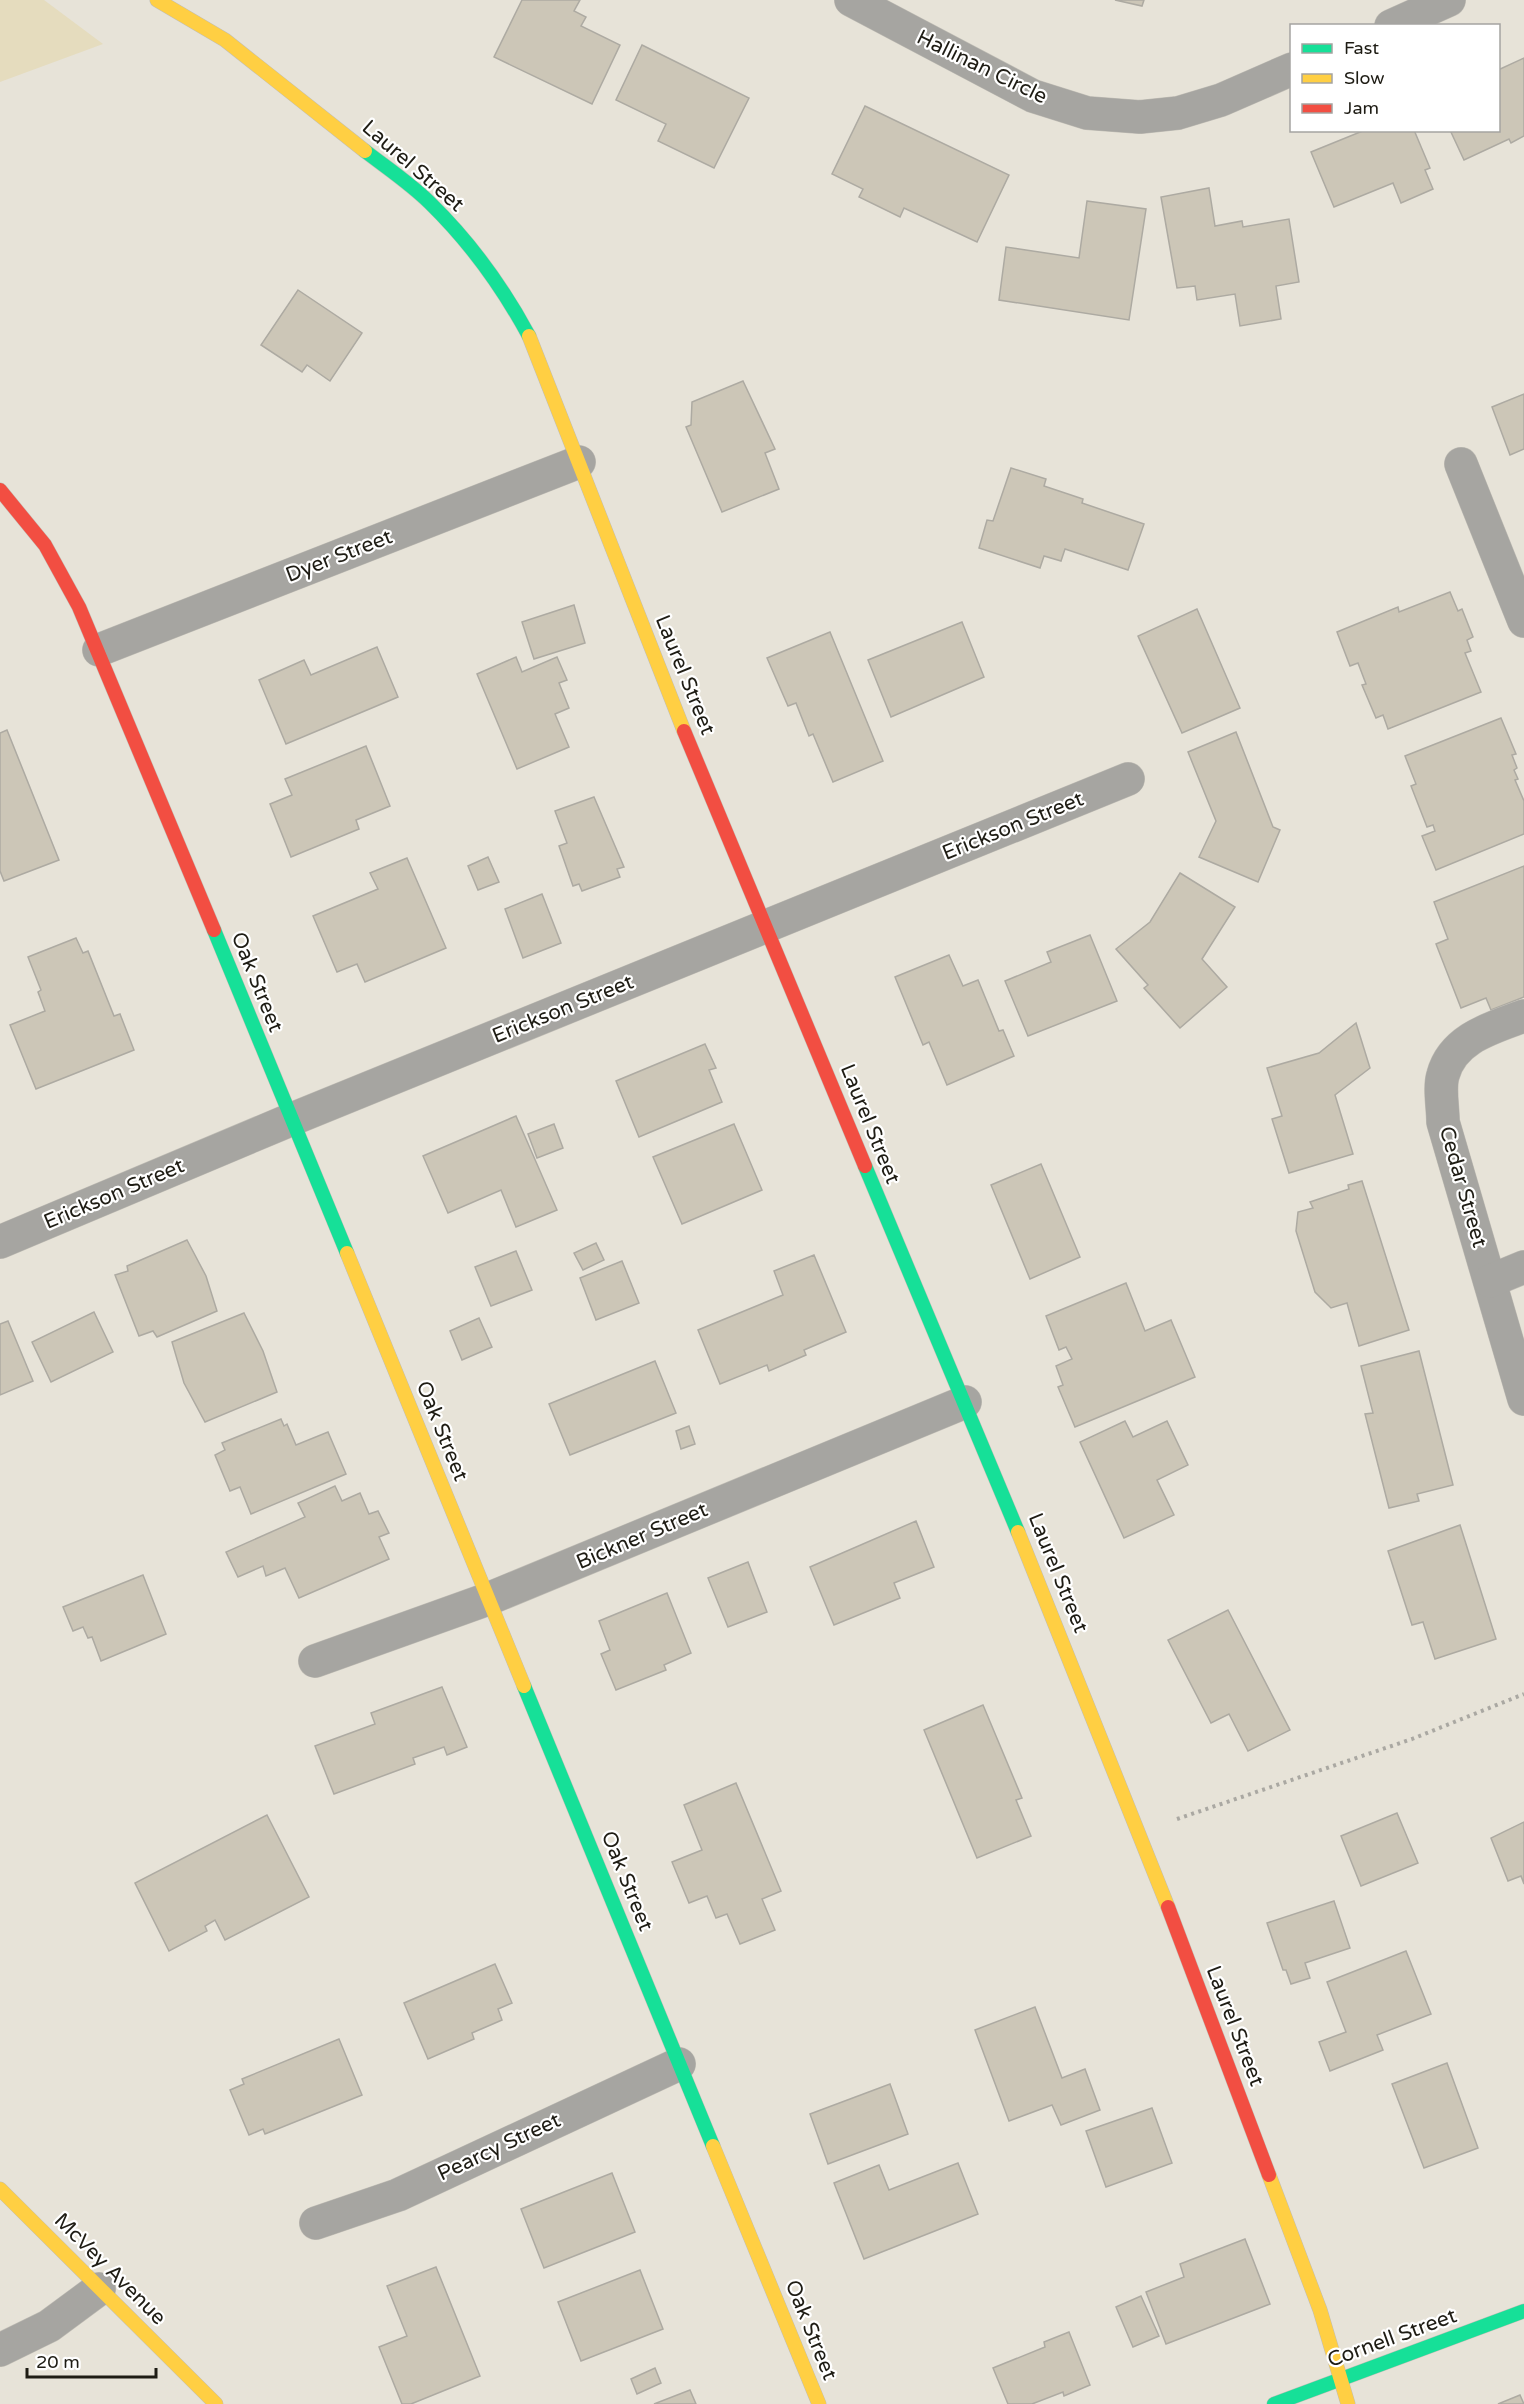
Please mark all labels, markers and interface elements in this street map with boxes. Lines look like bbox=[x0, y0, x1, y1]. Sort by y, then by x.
legend bbox=[1290, 24, 1500, 132]
street label: Hallinan Circle bbox=[913, 25, 1051, 109]
text: Fast bbox=[1344, 37, 1379, 59]
text: Slow bbox=[1344, 67, 1385, 89]
text: Jam bbox=[1344, 97, 1379, 119]
street label: Laurel Street bbox=[357, 115, 469, 217]
street label: Dyer Street bbox=[282, 524, 396, 588]
street label: Laurel Street bbox=[650, 611, 720, 739]
street label: Erickson Street bbox=[939, 786, 1087, 866]
street label: Oak Street bbox=[226, 928, 288, 1036]
street label: Erickson Street bbox=[489, 969, 637, 1049]
street label: Laurel Street bbox=[835, 1060, 905, 1188]
street label: Cedar Street bbox=[1434, 1124, 1492, 1250]
street label: Erickson Street bbox=[40, 1153, 188, 1235]
street label: Oak Street bbox=[411, 1377, 473, 1485]
street label: Bickner Street bbox=[572, 1497, 712, 1575]
street label: Laurel Street bbox=[1023, 1509, 1093, 1637]
street label: Oak Street bbox=[596, 1827, 658, 1935]
street label: Laurel Street bbox=[1201, 1962, 1269, 2090]
street label: Pearcy Street bbox=[433, 2108, 565, 2186]
street label: McVey Avenue bbox=[49, 2208, 171, 2330]
street label: Oak Street bbox=[780, 2276, 842, 2384]
street label: Cornell Street bbox=[1324, 2303, 1460, 2373]
scale bar bbox=[27, 2341, 156, 2379]
text: 20 m bbox=[36, 2351, 80, 2373]

